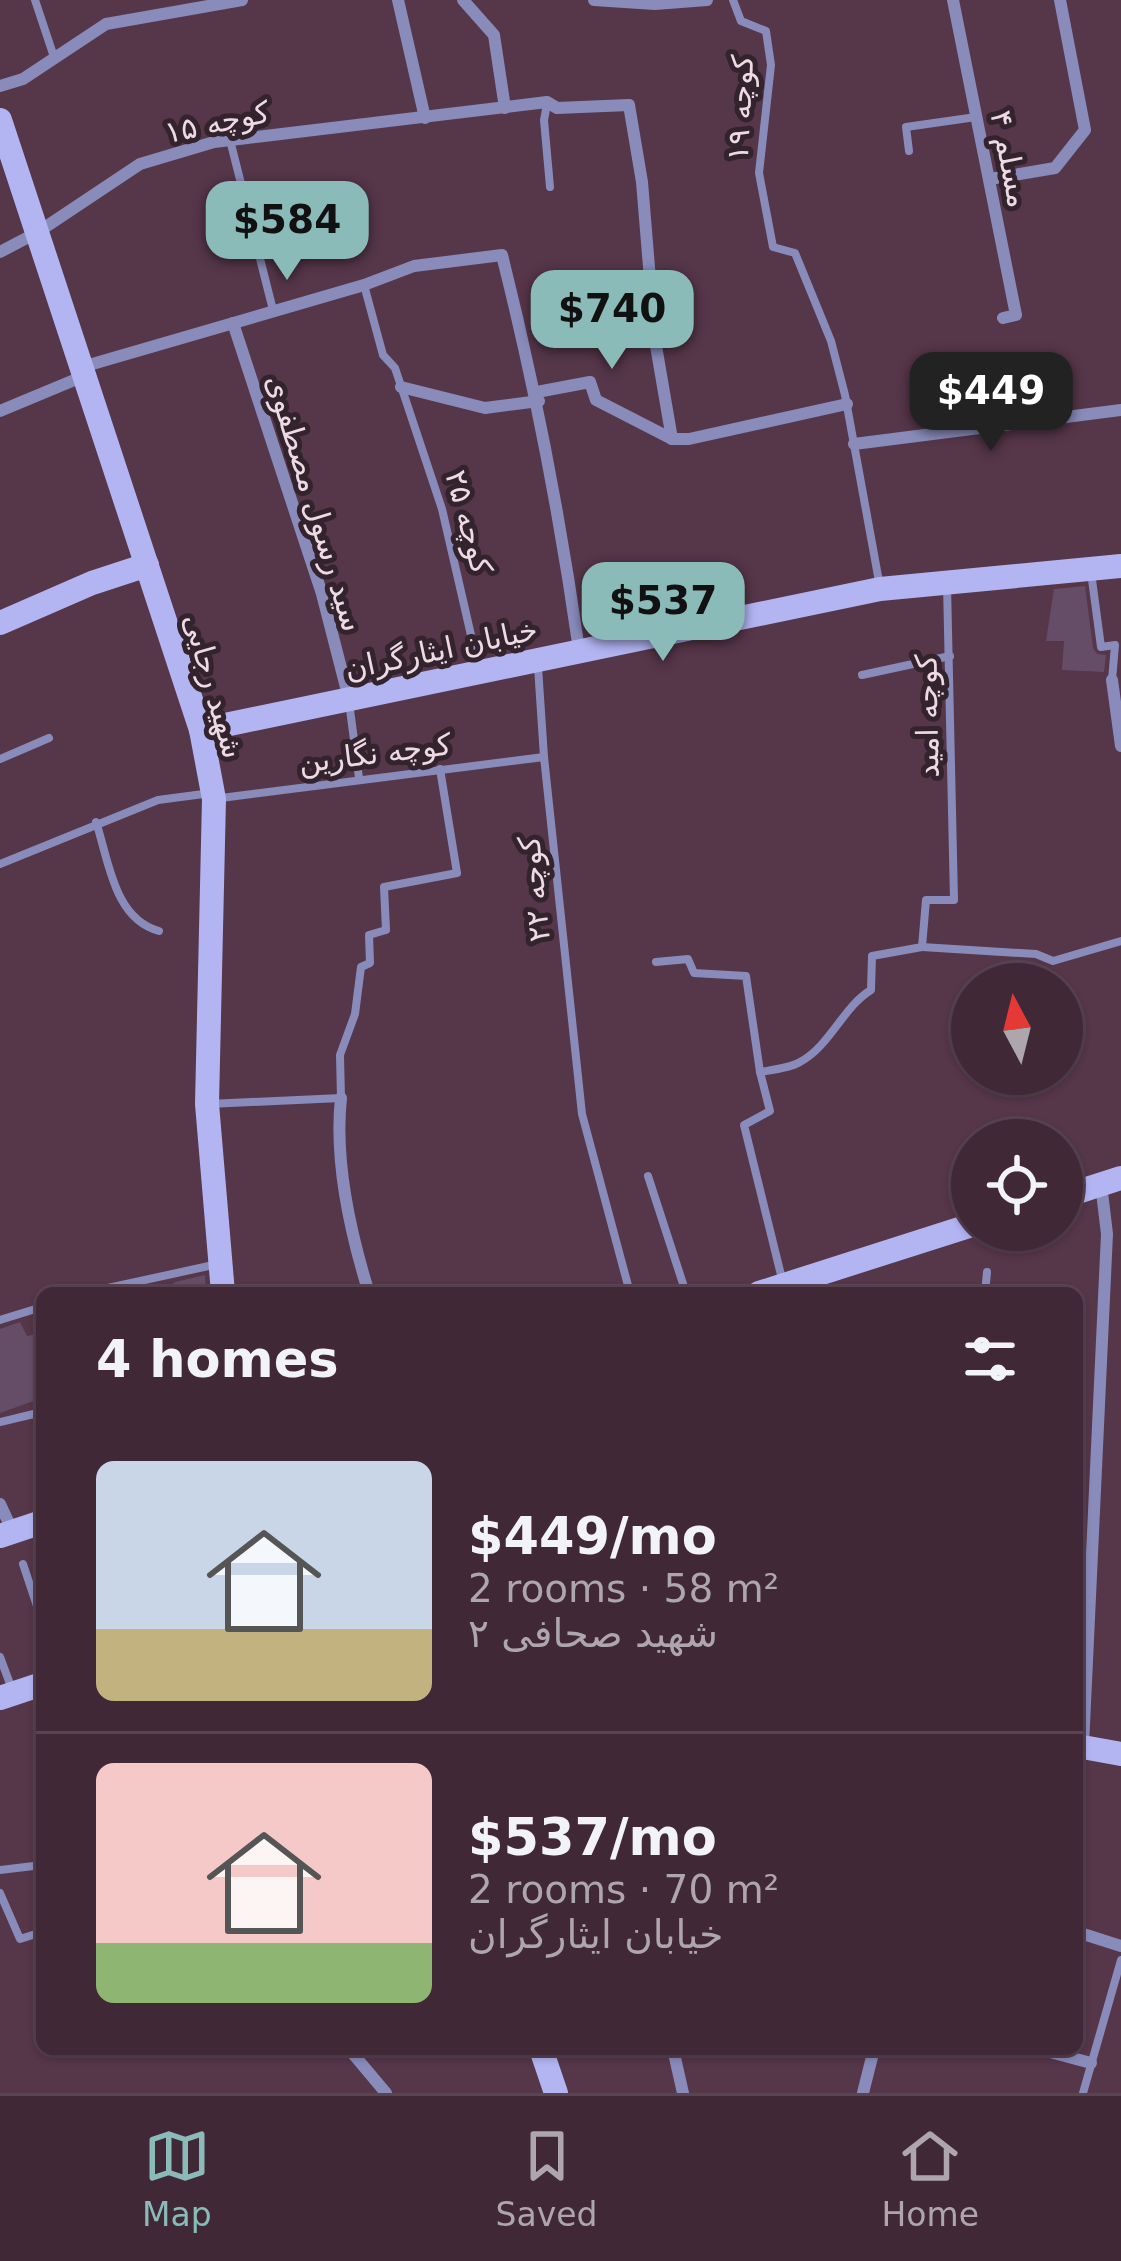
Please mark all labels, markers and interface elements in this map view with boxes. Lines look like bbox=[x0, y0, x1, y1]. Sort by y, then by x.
street label: کوچه ۱۹ bbox=[720, 53, 760, 162]
street label: کوچه ۱۵ bbox=[161, 94, 273, 150]
street label: مسلم ۴ bbox=[982, 107, 1037, 211]
pin: $584 bbox=[216, 181, 358, 283]
text: $584 bbox=[233, 197, 341, 242]
pin: $740 bbox=[541, 270, 683, 372]
text: $740 bbox=[558, 286, 666, 331]
pin: $449 bbox=[920, 352, 1062, 454]
text: $449 bbox=[937, 368, 1045, 413]
street label: سید رسول مصطفوی bbox=[259, 370, 371, 636]
street label: کوچه ۲۵ bbox=[438, 466, 500, 578]
pin: $537 bbox=[592, 562, 734, 664]
text: $537 bbox=[609, 578, 717, 623]
street label: شهید رجایی bbox=[176, 610, 251, 763]
street label: خیابان ایثارگران bbox=[341, 611, 541, 687]
street label: کوچه امید bbox=[908, 653, 946, 778]
street label: کوچه نگارین bbox=[297, 726, 454, 780]
street label: کوچه ۲۲ bbox=[511, 834, 557, 944]
north arrow bbox=[951, 963, 1083, 1095]
map controls bbox=[951, 963, 1083, 1251]
button: locate bbox=[951, 1119, 1083, 1251]
icon: filters bbox=[957, 1326, 1023, 1392]
text: 4 homes bbox=[96, 1330, 339, 1389]
text: $449/mo bbox=[468, 1507, 717, 1566]
icon: home bbox=[192, 1509, 336, 1653]
text: 2 rooms · 58 m² bbox=[468, 1566, 779, 1611]
text: شهید صحافی ۲ bbox=[468, 1611, 718, 1656]
text: $537/mo bbox=[468, 1808, 717, 1867]
icon: home bbox=[192, 1811, 336, 1955]
text: 2 rooms · 70 m² bbox=[468, 1867, 779, 1912]
text: خیابان ایثارگران bbox=[468, 1912, 723, 1957]
tab: Map bbox=[142, 2123, 212, 2234]
tab: Saved bbox=[496, 2123, 598, 2234]
tab: Home bbox=[882, 2123, 979, 2234]

